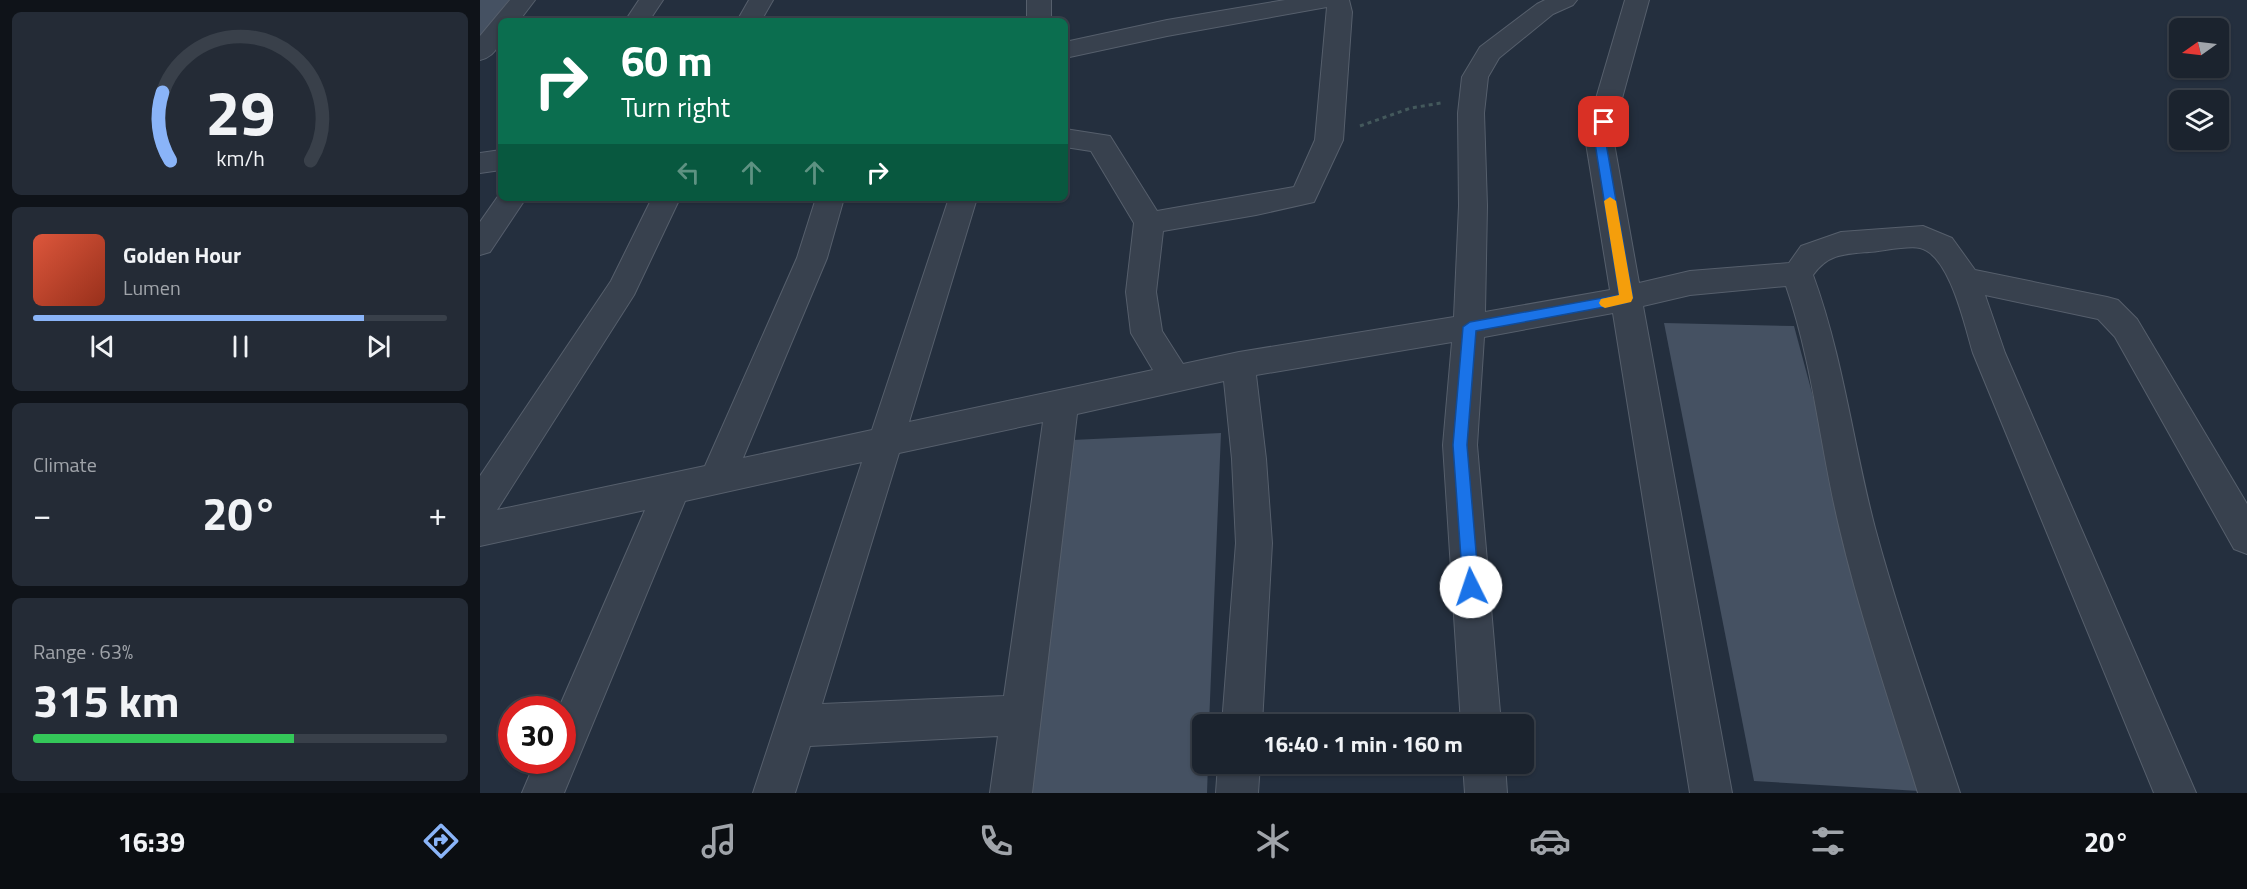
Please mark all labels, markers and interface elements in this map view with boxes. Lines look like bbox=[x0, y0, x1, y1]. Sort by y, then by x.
north arrow bbox=[2169, 18, 2229, 78]
map controls bbox=[2169, 18, 2229, 150]
text: 60 m bbox=[621, 28, 713, 92]
icon: right bbox=[522, 42, 600, 120]
text: 29 bbox=[205, 64, 275, 159]
text: Turn right bbox=[621, 86, 730, 127]
button: layers bbox=[2169, 90, 2229, 150]
pin bbox=[1578, 96, 1629, 147]
icon: arrive bbox=[1587, 105, 1620, 138]
text: km/h bbox=[216, 142, 264, 174]
icon: left bbox=[672, 156, 705, 189]
icon: ahead bbox=[735, 156, 768, 189]
icon: ahead bbox=[798, 156, 831, 189]
icon: right bbox=[861, 156, 894, 189]
text: Golden Hour bbox=[123, 238, 241, 272]
text: Lumen bbox=[123, 272, 181, 303]
icon: previous bbox=[86, 330, 119, 363]
icon: pause bbox=[224, 330, 257, 363]
icon: next bbox=[362, 330, 395, 363]
text: Climate bbox=[33, 449, 97, 480]
text: 20° bbox=[202, 479, 278, 547]
text: − bbox=[33, 489, 51, 539]
text: + bbox=[429, 489, 447, 539]
position arrow bbox=[1439, 555, 1503, 619]
text: Range · 63% bbox=[33, 636, 133, 667]
text: 315 km bbox=[33, 666, 179, 734]
speed limit sign: 30 bbox=[498, 696, 576, 774]
text: 16:40 · 1 min · 160 m bbox=[1263, 727, 1463, 761]
icon: directions bbox=[420, 820, 462, 862]
icon: music bbox=[698, 820, 740, 862]
icon: phone bbox=[975, 820, 1017, 862]
icon: climate bbox=[1252, 820, 1294, 862]
icon: car bbox=[1529, 820, 1571, 862]
icon: filters bbox=[1807, 820, 1849, 862]
text: 16:39 bbox=[118, 821, 185, 862]
text: 20° bbox=[2084, 821, 2129, 862]

